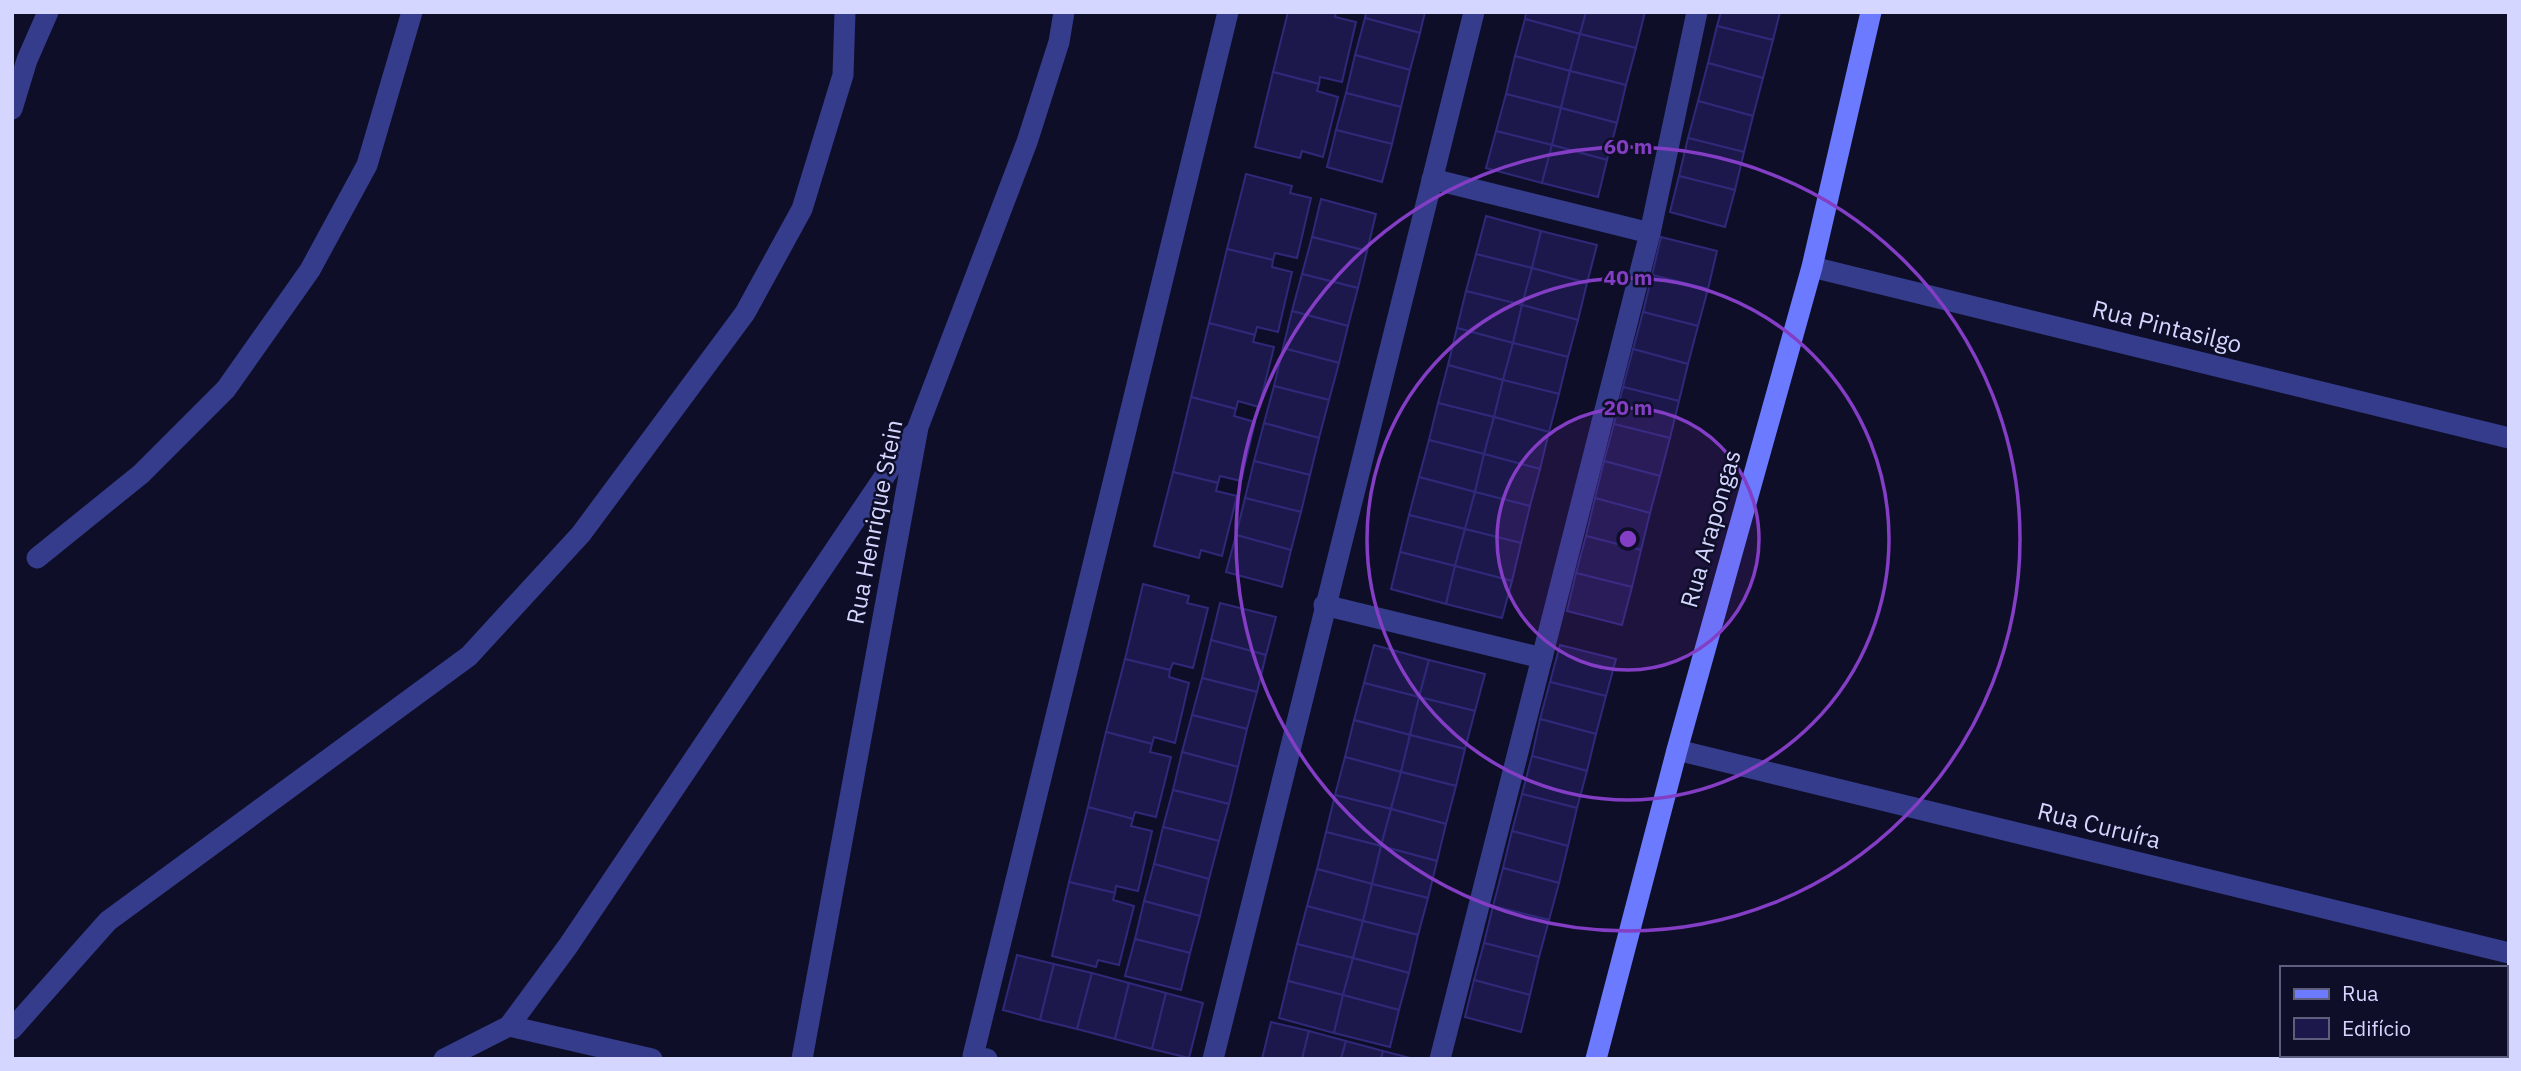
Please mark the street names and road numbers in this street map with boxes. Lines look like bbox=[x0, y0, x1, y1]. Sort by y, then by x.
street label: Rua Pintasilgo bbox=[2089, 292, 2245, 360]
street label: Rua Henrique Stein bbox=[839, 417, 910, 627]
street label: Rua Arapongas bbox=[1672, 446, 1748, 611]
street label: Rua Curuíra bbox=[2034, 794, 2164, 856]

